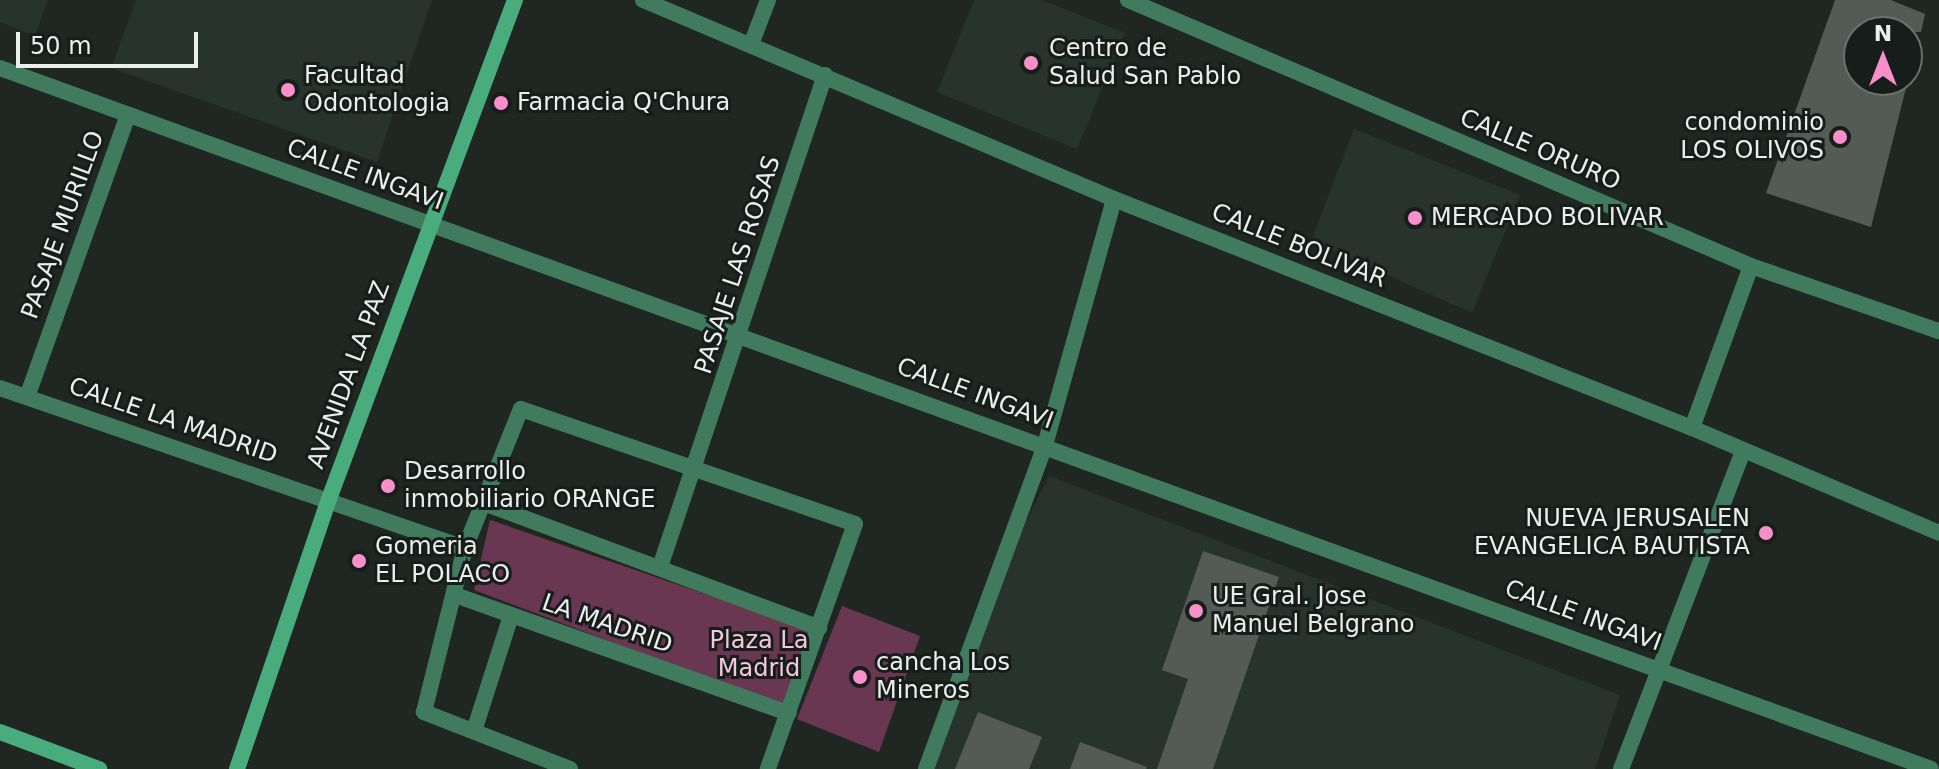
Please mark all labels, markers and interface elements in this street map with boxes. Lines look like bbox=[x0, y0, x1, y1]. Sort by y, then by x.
scale bar bbox=[20, 16, 202, 66]
north arrow bbox=[1843, 16, 1923, 96]
text: N bbox=[1874, 21, 1892, 46]
text: 50 m bbox=[30, 32, 92, 60]
place label: Centro de Salud San Pablo bbox=[1049, 35, 1241, 91]
marker: Centro de Salud San Pablo bbox=[1020, 52, 1042, 74]
place label: Facultad Odontologia bbox=[304, 62, 450, 118]
marker: Facultad Odontologia bbox=[279, 81, 297, 99]
place label: Farmacia Q'Chura bbox=[517, 89, 730, 117]
marker: Farmacia Q'Chura bbox=[492, 94, 510, 112]
street label: CALLE ORURO bbox=[1455, 103, 1625, 197]
place label: condominio LOS OLIVOS bbox=[1680, 109, 1824, 165]
street label: PASAJE MURILLO bbox=[16, 127, 110, 323]
marker: condominio LOS OLIVOS bbox=[1831, 128, 1849, 146]
street label: CALLE INGAVI bbox=[283, 133, 447, 217]
street label: PASAJE LAS ROSAS bbox=[689, 152, 787, 378]
street label: CALLE BOLIVAR bbox=[1207, 198, 1391, 294]
place label: MERCADO BOLIVAR bbox=[1431, 204, 1664, 232]
marker: MERCADO BOLIVAR bbox=[1406, 209, 1424, 227]
street label: AVENIDA LA PAZ bbox=[302, 277, 396, 473]
street label: CALLE INGAVI bbox=[893, 352, 1057, 436]
street label: CALLE LA MADRID bbox=[65, 372, 281, 470]
place label: Desarrollo inmobiliario ORANGE bbox=[404, 458, 655, 514]
marker: Desarrollo inmobiliario ORANGE bbox=[379, 477, 397, 495]
place label: NUEVA JERUSALEN EVANGELICA BAUTISTA bbox=[1474, 505, 1750, 561]
marker: NUEVA JERUSALEN EVANGELICA BAUTISTA bbox=[1757, 524, 1775, 542]
place label: Gomeria EL POLACO bbox=[375, 533, 510, 589]
marker: Gomeria EL POLACO bbox=[350, 552, 368, 570]
street label: CALLE INGAVI bbox=[1501, 574, 1665, 658]
place label: UE Gral. Jose Manuel Belgrano bbox=[1212, 583, 1414, 639]
street label: LA MADRID bbox=[538, 588, 676, 660]
marker: UE Gral. Jose Manuel Belgrano bbox=[1187, 602, 1205, 620]
park label: Plaza La Madrid bbox=[710, 627, 808, 683]
place label: cancha Los Mineros bbox=[876, 649, 1010, 705]
marker: cancha Los Mineros bbox=[851, 668, 869, 686]

